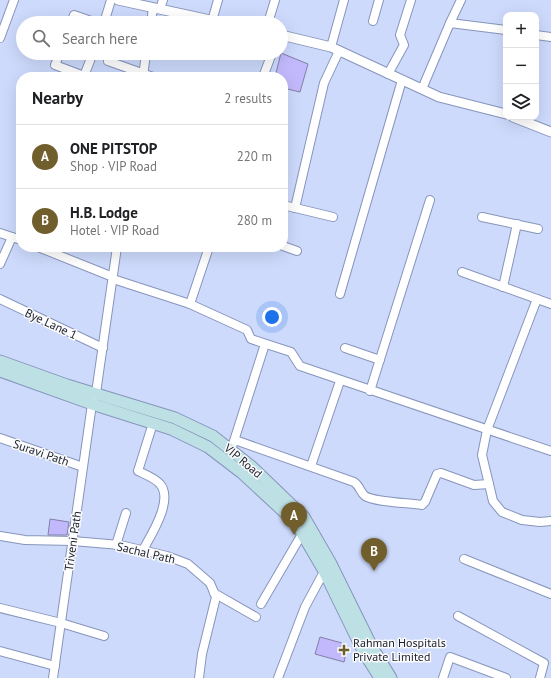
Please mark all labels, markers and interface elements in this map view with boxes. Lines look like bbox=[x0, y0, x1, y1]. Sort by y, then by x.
map controls bbox=[503, 12, 539, 120]
button: + bbox=[503, 12, 539, 48]
search box bbox=[16, 16, 288, 60]
icon: search bbox=[30, 27, 52, 49]
text: Search here bbox=[62, 29, 138, 48]
button: − bbox=[503, 48, 539, 84]
button: layers bbox=[503, 84, 539, 120]
text: Nearby bbox=[32, 87, 83, 109]
text: 2 results bbox=[224, 90, 272, 107]
text: ONE PITSTOP bbox=[70, 139, 157, 158]
text: A bbox=[41, 148, 49, 165]
text: 220 m bbox=[237, 148, 272, 165]
text: Shop · VIP Road bbox=[70, 158, 157, 175]
text: H.B. Lodge bbox=[70, 203, 138, 222]
text: B bbox=[41, 212, 49, 229]
text: 280 m bbox=[237, 212, 272, 229]
text: Hotel · VIP Road bbox=[70, 222, 159, 239]
street label: Bye Lane 1 bbox=[23, 305, 80, 342]
your location bbox=[262, 307, 282, 327]
street label: Suravi Path bbox=[11, 436, 71, 469]
street label: VIP Road bbox=[220, 440, 265, 481]
pin: A bbox=[281, 502, 307, 535]
street label: Triveni Path bbox=[61, 510, 84, 572]
street label: Sachal Path bbox=[115, 538, 177, 567]
pin: B bbox=[361, 538, 387, 571]
place label: Rahman Hospitals Private Limited bbox=[353, 635, 446, 664]
marker: Rahman Hospitals Private Limited bbox=[338, 644, 350, 656]

